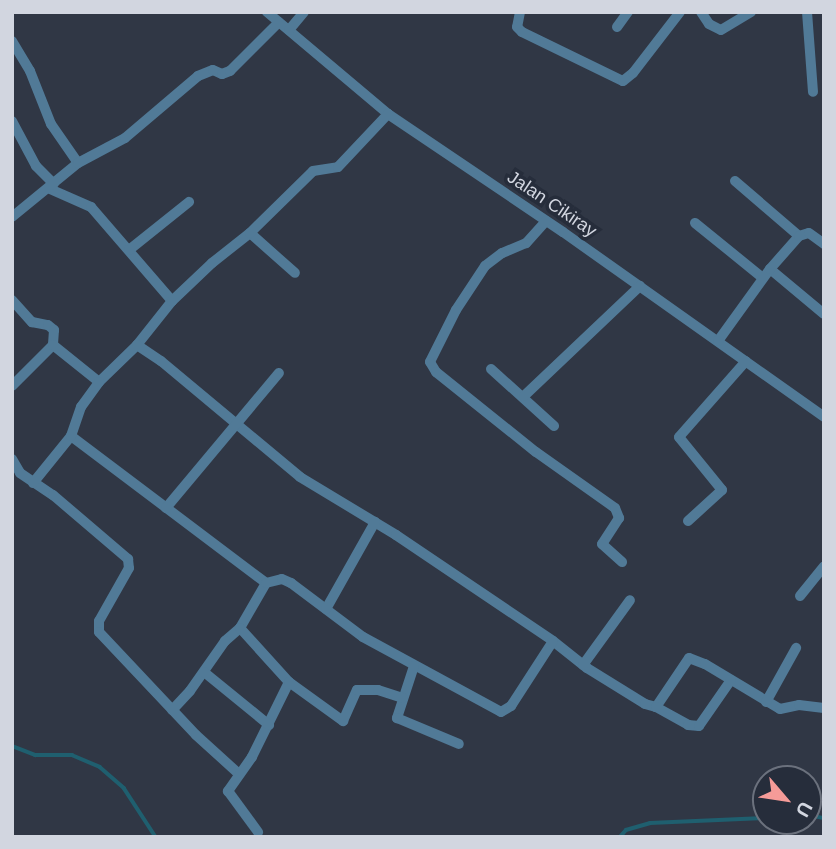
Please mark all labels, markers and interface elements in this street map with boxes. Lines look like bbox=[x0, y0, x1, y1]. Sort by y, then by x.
street label: Jalan Cikiray bbox=[503, 166, 601, 242]
north arrow bbox=[752, 765, 822, 835]
text: U bbox=[792, 798, 817, 821]

